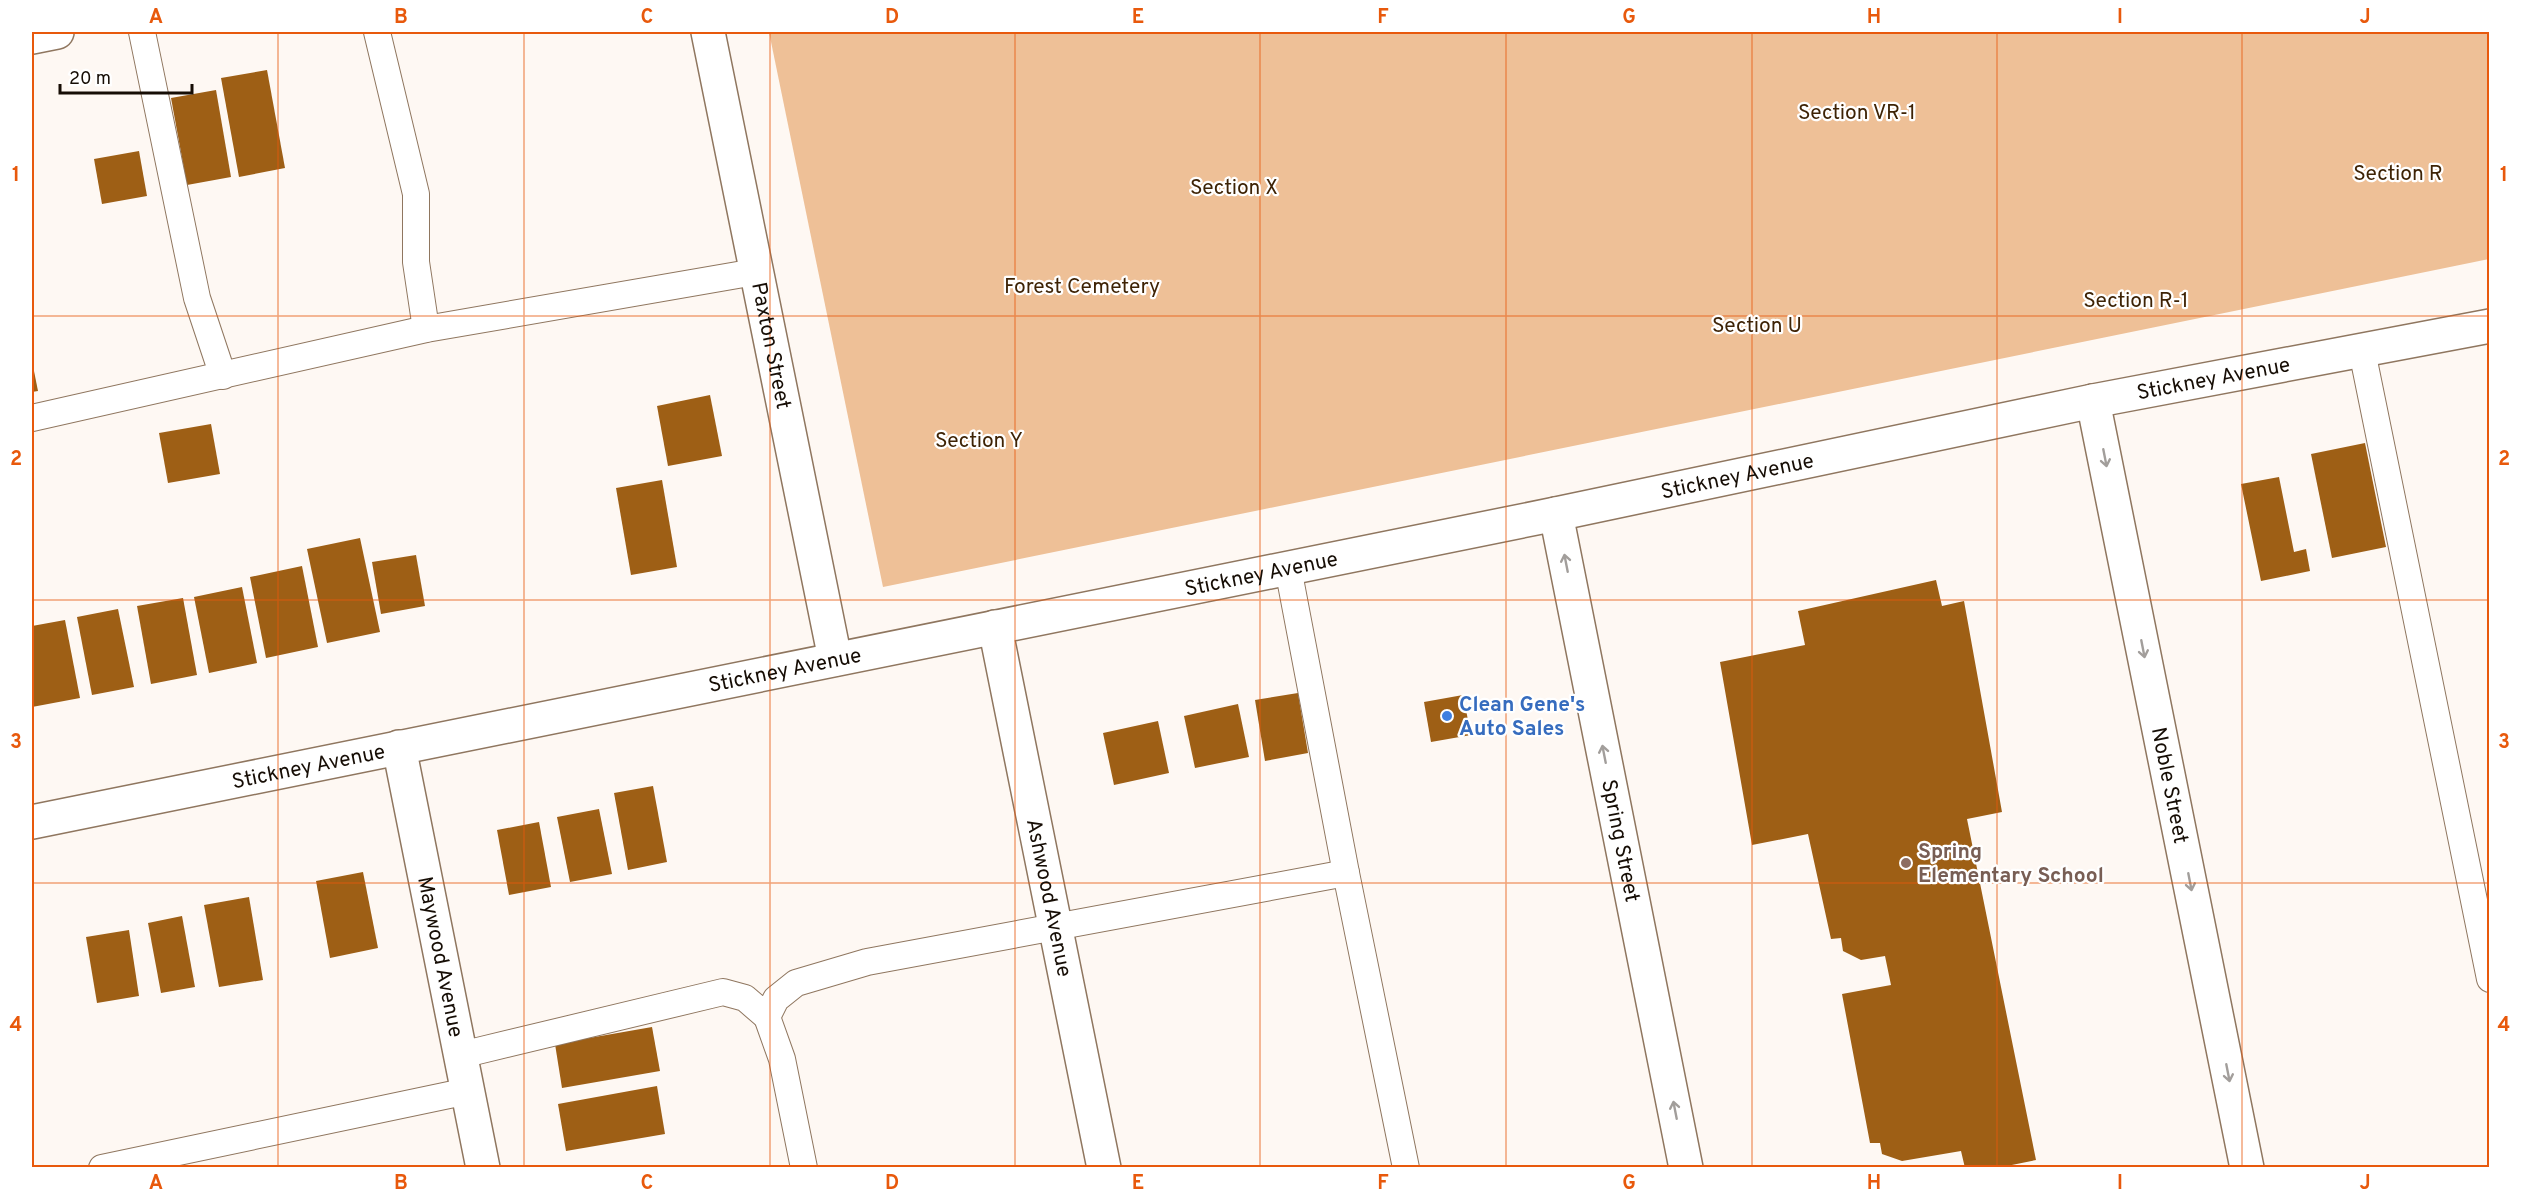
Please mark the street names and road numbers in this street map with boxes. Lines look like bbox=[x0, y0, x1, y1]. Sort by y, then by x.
street label: Paxton Street bbox=[744, 280, 796, 412]
street label: Stickney Avenue bbox=[2135, 352, 2293, 407]
street label: Stickney Avenue bbox=[1659, 448, 1816, 507]
street label: Stickney Avenue bbox=[1183, 546, 1340, 604]
street label: Stickney Avenue bbox=[706, 643, 864, 700]
street label: Noble Street bbox=[2144, 725, 2194, 846]
street label: Stickney Avenue bbox=[230, 739, 388, 796]
street label: Spring Street bbox=[1594, 777, 1645, 905]
street label: Ashwood Avenue bbox=[1019, 816, 1077, 979]
street label: Maywood Avenue bbox=[410, 874, 469, 1040]

